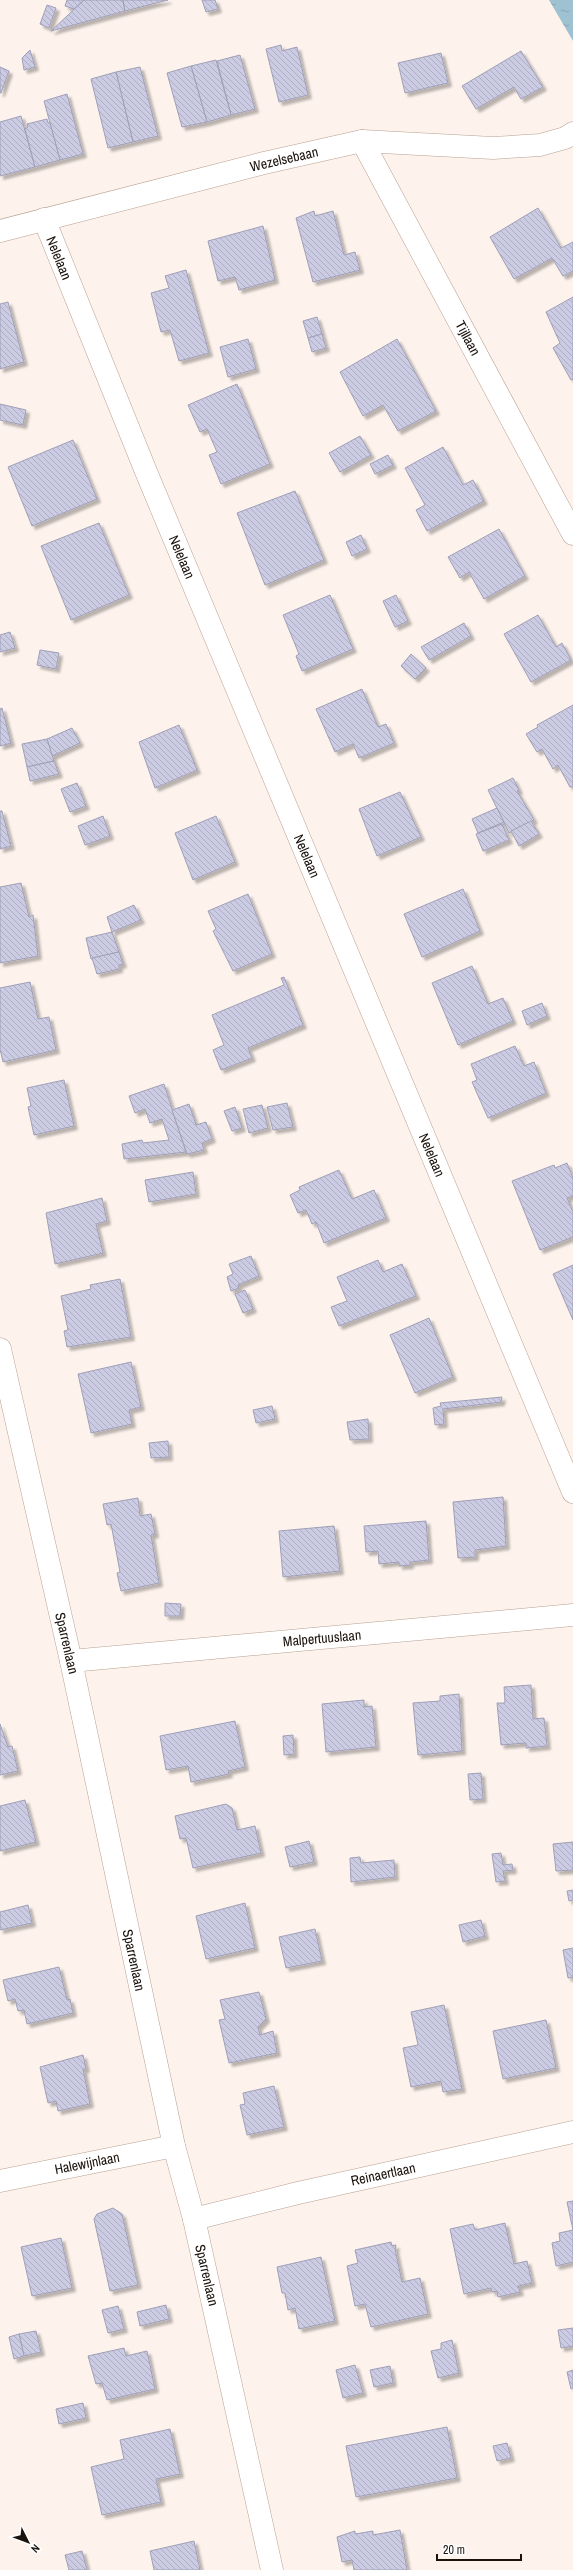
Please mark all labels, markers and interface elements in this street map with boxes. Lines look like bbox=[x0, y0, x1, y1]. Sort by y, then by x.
street label: Wezelsebaan bbox=[248, 142, 320, 176]
street label: Nelelaan bbox=[42, 234, 76, 282]
street label: Tijllaan bbox=[451, 318, 485, 358]
street label: Nelelaan bbox=[165, 533, 199, 581]
street label: Nelelaan bbox=[290, 832, 324, 880]
street label: Nelelaan bbox=[415, 1131, 449, 1179]
street label: Sparrenlaan bbox=[51, 1611, 83, 1675]
street label: Malpertuuslaan bbox=[282, 1626, 362, 1650]
street label: Sparrenlaan bbox=[119, 1928, 149, 1992]
street label: Halewijnlaan bbox=[53, 2148, 121, 2178]
street label: Reinaertlaan bbox=[349, 2158, 417, 2190]
street label: Sparrenlaan bbox=[191, 2243, 223, 2307]
north arrow bbox=[8, 2522, 48, 2562]
scale bar bbox=[437, 2536, 521, 2562]
text: N bbox=[28, 2542, 43, 2556]
text: 20 m bbox=[443, 2542, 465, 2558]

